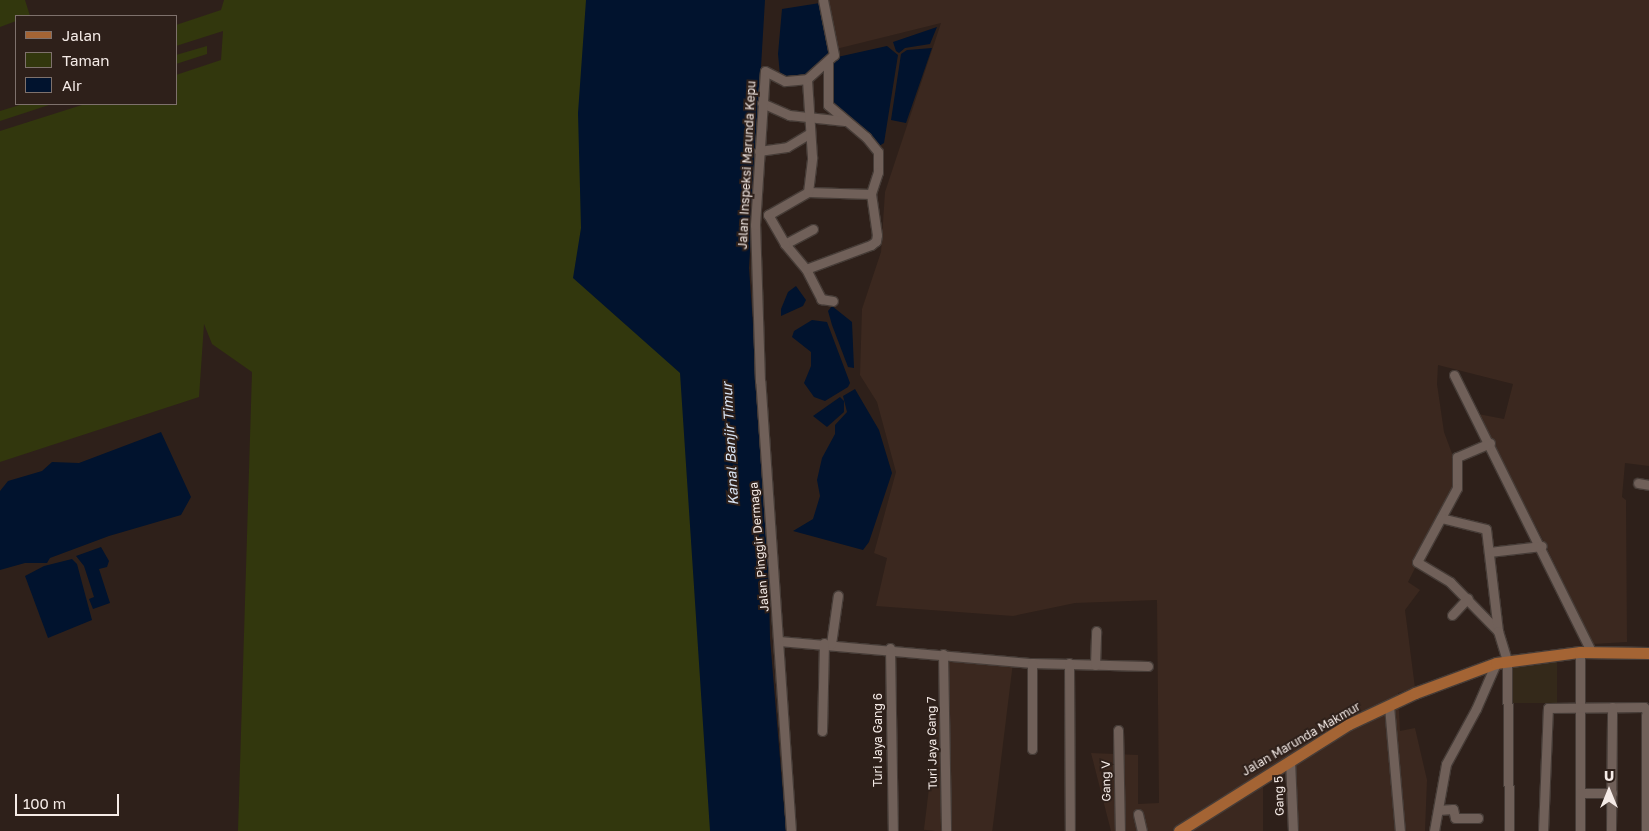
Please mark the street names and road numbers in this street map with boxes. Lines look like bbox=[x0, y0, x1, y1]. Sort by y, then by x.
street label: Jalan Inspeksi Marunda Kepu bbox=[735, 80, 759, 250]
street label: Jalan Pinggir Dermaga bbox=[746, 482, 772, 612]
street label: Turi Jaya Gang 6 bbox=[871, 693, 885, 787]
street label: Turi Jaya Gang 7 bbox=[924, 696, 940, 790]
street label: Jalan Marunda Makmur bbox=[1239, 699, 1363, 779]
street label: Gang V bbox=[1098, 760, 1114, 802]
street label: Gang 5 bbox=[1271, 776, 1287, 816]

